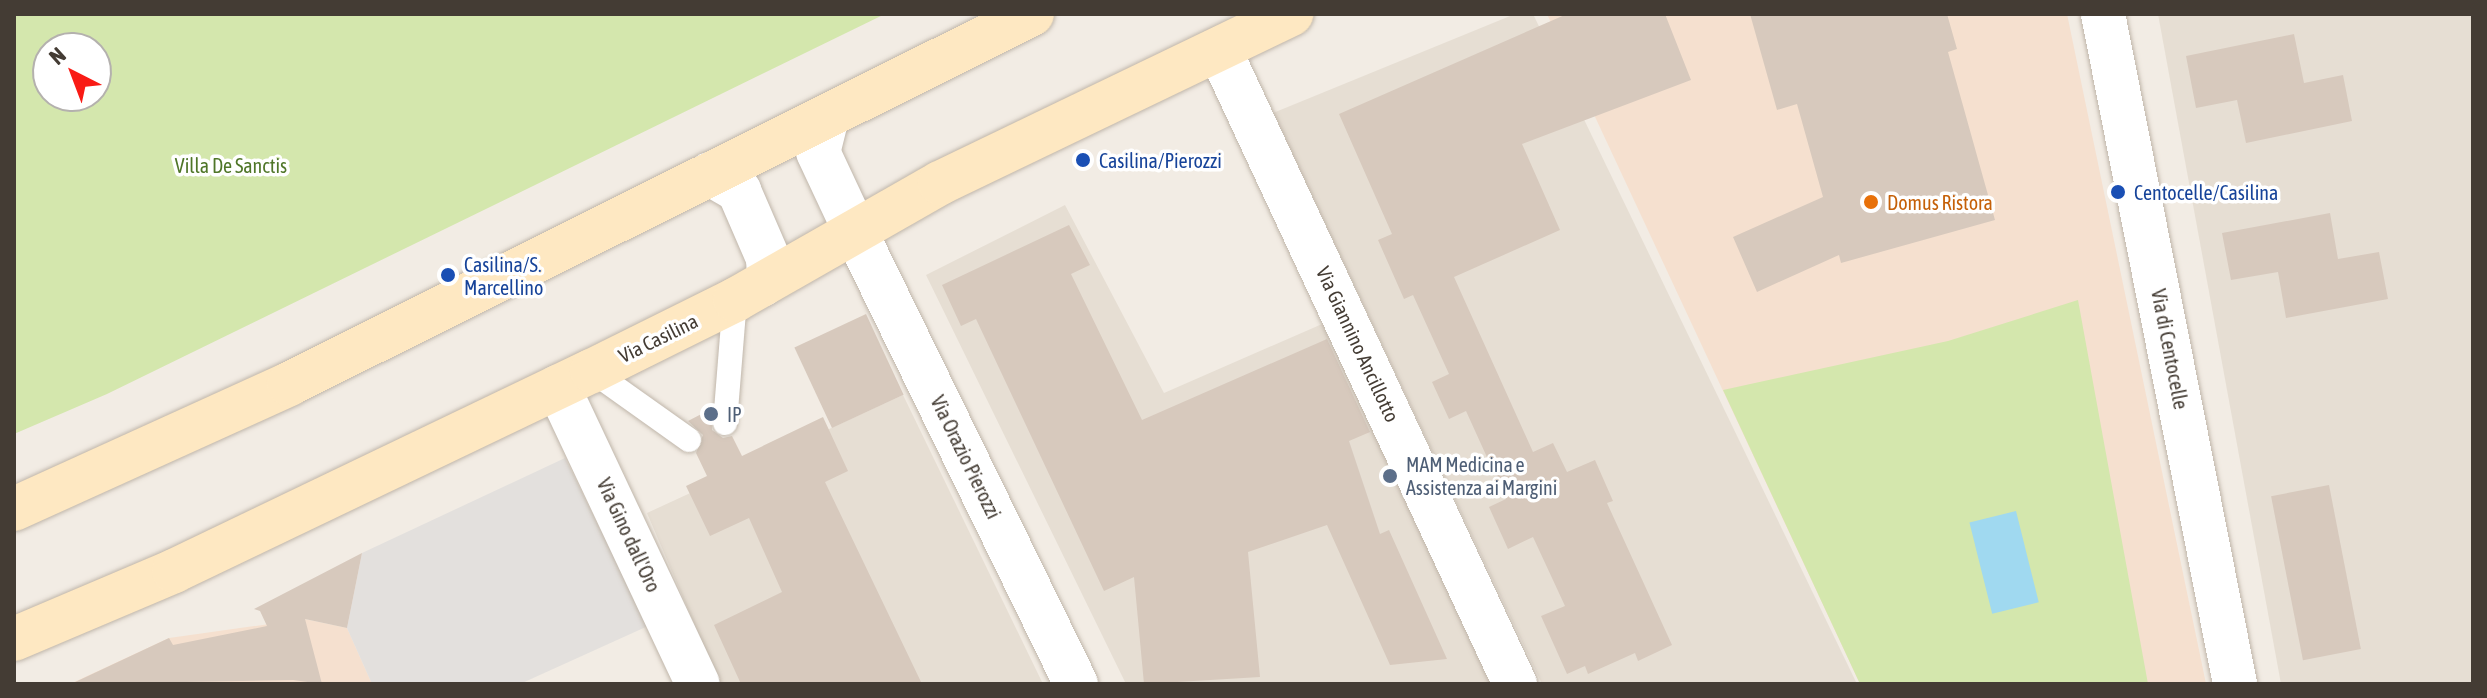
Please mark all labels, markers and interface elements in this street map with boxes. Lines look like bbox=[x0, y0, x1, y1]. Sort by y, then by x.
north arrow bbox=[32, 32, 112, 112]
text: N bbox=[44, 42, 71, 70]
place label: Casilina/Pierozzi bbox=[1099, 148, 1222, 172]
marker: Casilina/Pierozzi bbox=[1074, 151, 1092, 169]
park label: Villa De Sanctis bbox=[175, 153, 287, 177]
place label: Centocelle/Casilina bbox=[2134, 180, 2278, 204]
marker: Centocelle/Casilina bbox=[2109, 183, 2127, 201]
place label: Domus Ristora bbox=[1887, 190, 1993, 214]
marker: Domus Ristora bbox=[1862, 193, 1880, 211]
place label: Casilina/S. Marcellino bbox=[464, 252, 543, 299]
street label: Via Giannino Ancillotto bbox=[1311, 262, 1405, 426]
marker: Casilina/S. Marcellino bbox=[439, 266, 457, 284]
street label: Via di Centocelle bbox=[2147, 287, 2193, 411]
street label: Via Casilina bbox=[614, 309, 702, 367]
street label: Via Orazio Pierozzi bbox=[926, 392, 1006, 522]
place label: IP bbox=[727, 402, 742, 426]
marker: IP bbox=[702, 405, 720, 423]
place label: MAM Medicina e Assistenza ai Margini bbox=[1406, 452, 1557, 499]
marker: MAM Medicina e Assistenza ai Margini bbox=[1381, 467, 1399, 485]
street label: Via Gino dall'Oro bbox=[592, 474, 666, 596]

